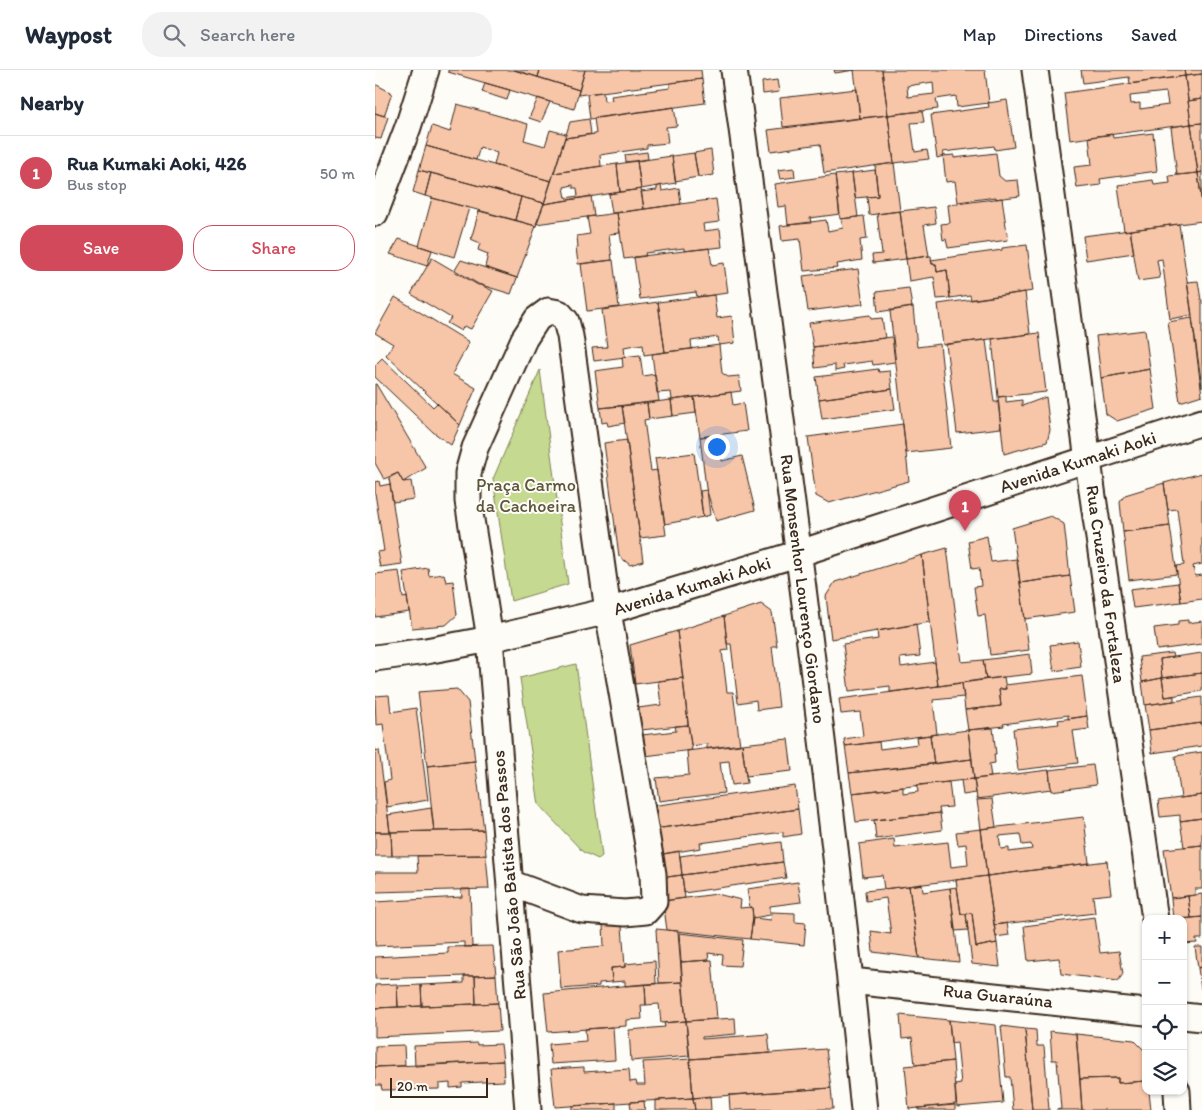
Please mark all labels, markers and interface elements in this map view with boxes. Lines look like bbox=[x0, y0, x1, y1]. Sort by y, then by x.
search box bbox=[142, 12, 492, 57]
text: Waypost bbox=[25, 20, 112, 49]
icon: search bbox=[160, 21, 188, 49]
text: Search here bbox=[200, 23, 295, 46]
text: Map bbox=[963, 24, 996, 46]
text: Directions bbox=[1024, 24, 1103, 46]
text: Saved bbox=[1131, 24, 1177, 46]
text: Nearby bbox=[20, 90, 84, 115]
text: Rua Kumaki Aoki, 426 bbox=[67, 152, 247, 175]
text: 1 bbox=[32, 164, 40, 183]
text: 50 m bbox=[320, 164, 355, 183]
text: Bus stop bbox=[67, 175, 127, 194]
button: Save bbox=[20, 225, 183, 271]
button: Share bbox=[193, 225, 355, 271]
street label: Avenida Kumaki Aoki bbox=[997, 426, 1159, 498]
your location bbox=[704, 434, 730, 460]
street label: Rua Monsenhor Lourenço Giordano bbox=[776, 453, 830, 725]
park label: Praça Carmo da Cachoeira bbox=[476, 474, 577, 517]
street label: Rua Cruzeiro da Fortaleza bbox=[1081, 484, 1131, 684]
pin: 1 bbox=[949, 490, 981, 531]
street label: Avenida Kumaki Aoki bbox=[611, 552, 773, 620]
street label: Rua São João Batista dos Passos bbox=[487, 749, 531, 1001]
map controls bbox=[1142, 915, 1187, 1095]
button: + bbox=[1142, 915, 1187, 960]
button: − bbox=[1142, 960, 1187, 1005]
street label: Rua Guaraúna bbox=[942, 979, 1055, 1013]
button: locate bbox=[1142, 1005, 1187, 1050]
button: layers bbox=[1142, 1050, 1187, 1095]
scale bar bbox=[390, 1075, 487, 1098]
text: 20 m bbox=[397, 1078, 428, 1095]

